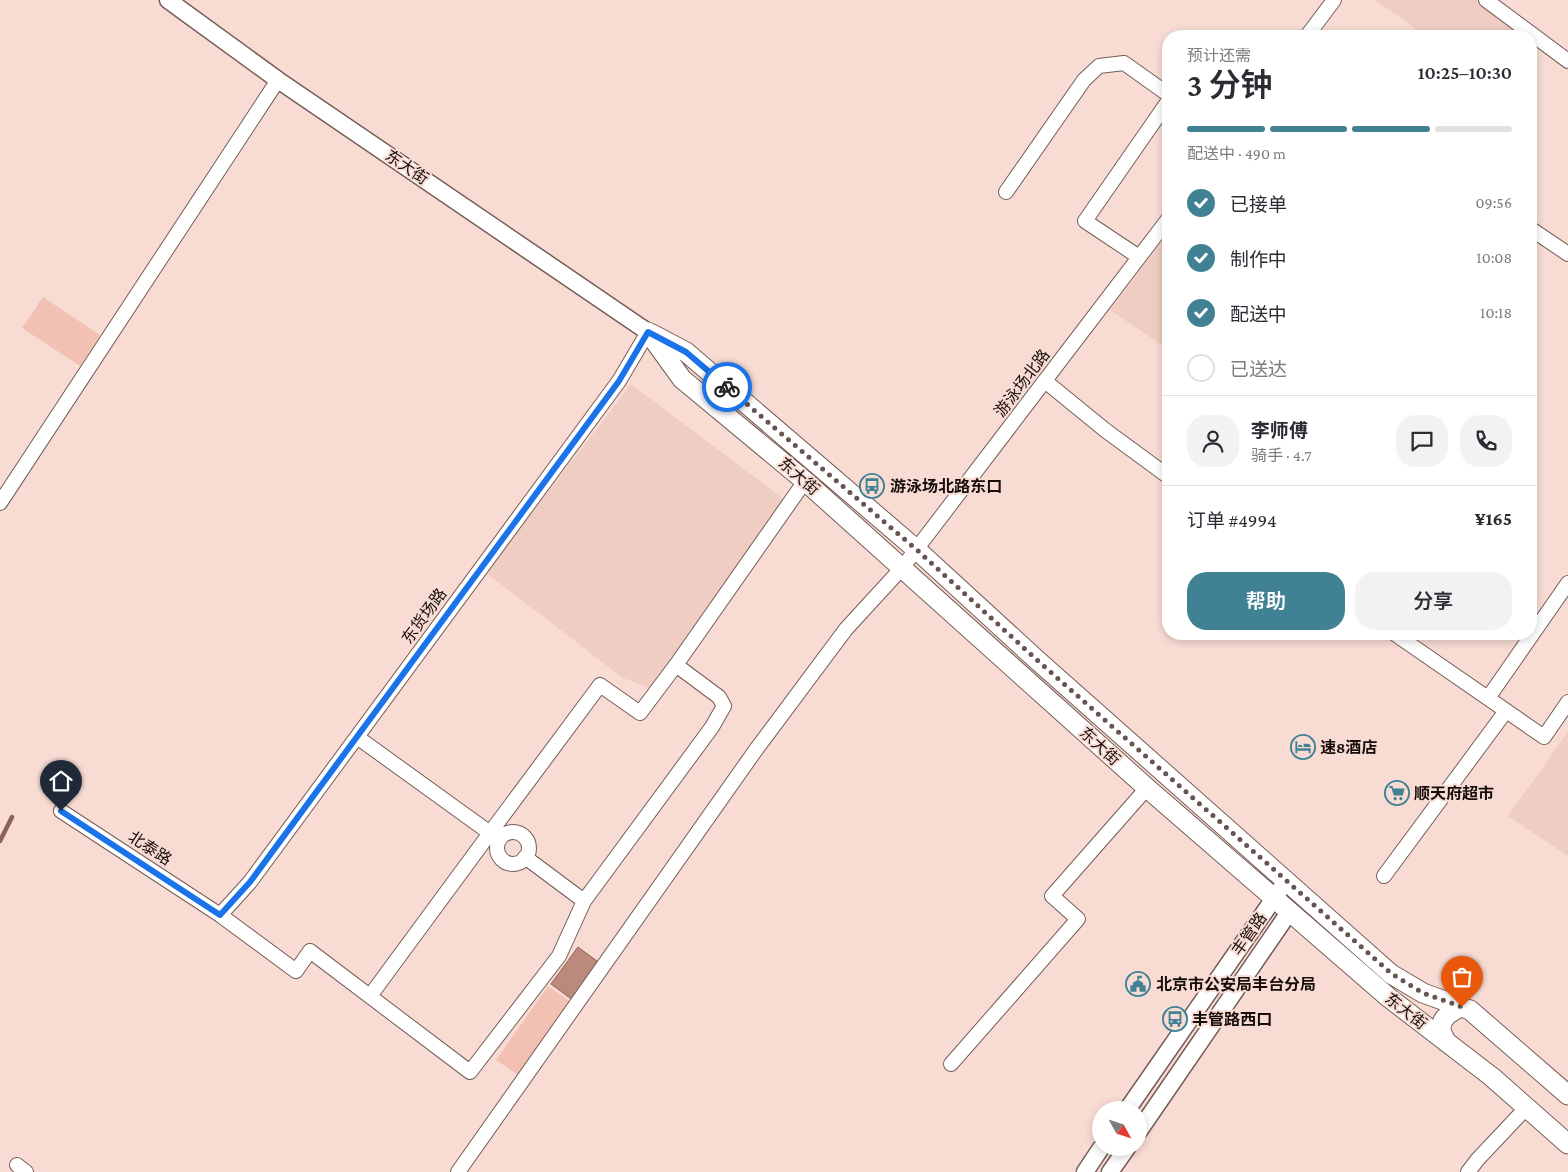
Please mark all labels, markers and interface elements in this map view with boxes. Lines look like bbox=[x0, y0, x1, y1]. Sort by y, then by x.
text: 预计还需 bbox=[1187, 47, 1251, 64]
text: 10:25–10:30 bbox=[1418, 62, 1512, 83]
text: 3 分钟 bbox=[1187, 67, 1273, 103]
text: 配送中 · 490 m bbox=[1187, 145, 1286, 162]
street label: 东大街 bbox=[382, 147, 432, 187]
icon: check bbox=[1187, 189, 1215, 217]
text: 已接单 bbox=[1230, 194, 1287, 215]
text: 09:56 bbox=[1476, 194, 1512, 211]
icon: check bbox=[1187, 244, 1215, 272]
text: 制作中 bbox=[1230, 249, 1287, 270]
text: 10:08 bbox=[1476, 249, 1512, 266]
icon: check bbox=[1187, 299, 1215, 327]
text: 配送中 bbox=[1230, 304, 1287, 325]
text: 10:18 bbox=[1480, 304, 1512, 321]
street label: 游泳场北路 bbox=[991, 346, 1053, 420]
text: 已送达 bbox=[1230, 359, 1287, 380]
courier bbox=[702, 362, 752, 412]
icon: bike bbox=[713, 373, 741, 401]
button: person bbox=[1187, 415, 1239, 467]
button: chat bbox=[1396, 415, 1448, 467]
button: phone bbox=[1460, 415, 1512, 467]
text: 李师傅 bbox=[1251, 420, 1308, 441]
text: 骑手 · 4.7 bbox=[1251, 447, 1312, 464]
street label: 东大街 bbox=[775, 454, 823, 498]
bus stop icon: 游泳场北路东口 bbox=[859, 473, 885, 499]
place label: 游泳场北路东口 bbox=[890, 478, 1002, 495]
text: ¥165 bbox=[1475, 508, 1512, 529]
text: 订单 #4994 bbox=[1187, 510, 1277, 531]
button: 帮助 bbox=[1187, 572, 1345, 630]
button: 分享 bbox=[1355, 572, 1512, 630]
street label: 东货场路 bbox=[398, 585, 450, 647]
street label: 东大街 bbox=[1076, 724, 1124, 768]
hotel icon: 速8酒店 bbox=[1290, 734, 1316, 760]
place label: 速8酒店 bbox=[1320, 739, 1377, 756]
pin bbox=[40, 760, 82, 811]
icon: home bbox=[47, 767, 75, 795]
supermarket icon: 顺天府超市 bbox=[1384, 780, 1410, 806]
place label: 顺天府超市 bbox=[1414, 785, 1494, 802]
street label: 北泰路 bbox=[125, 828, 175, 868]
street label: 丰管路 bbox=[1228, 909, 1270, 959]
pin bbox=[1441, 956, 1483, 1007]
icon: bag bbox=[1448, 963, 1476, 991]
public building icon: 北京市公安局丰台分局 bbox=[1125, 971, 1151, 997]
place label: 北京市公安局丰台分局 bbox=[1156, 976, 1316, 993]
street label: 东大街 bbox=[1382, 990, 1430, 1032]
bus stop icon: 丰管路西口 bbox=[1162, 1006, 1188, 1032]
place label: 丰管路西口 bbox=[1192, 1011, 1272, 1028]
north arrow bbox=[1092, 1101, 1148, 1156]
map controls bbox=[1092, 1101, 1147, 1156]

